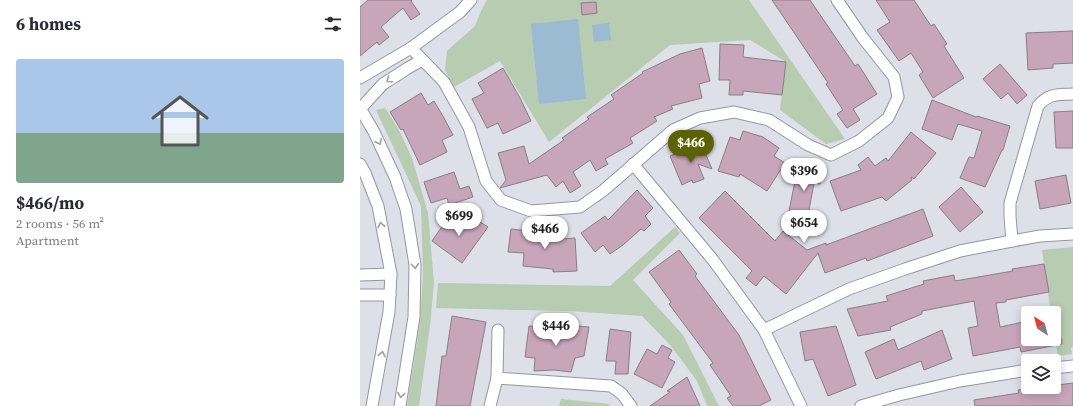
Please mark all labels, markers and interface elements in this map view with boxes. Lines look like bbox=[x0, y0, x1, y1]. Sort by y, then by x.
text: 6 homes bbox=[16, 12, 81, 36]
icon: filters bbox=[322, 13, 344, 35]
one-way arrow bbox=[386, 75, 393, 83]
icon: home bbox=[144, 85, 216, 157]
pin: $466 bbox=[667, 130, 715, 164]
text: $466 bbox=[677, 134, 705, 151]
one-way arrow bbox=[374, 138, 382, 146]
pin: $396 bbox=[780, 158, 828, 192]
text: $396 bbox=[790, 162, 818, 179]
text: $466/mo bbox=[16, 191, 84, 215]
pin: $699 bbox=[435, 203, 483, 237]
text: $699 bbox=[445, 207, 473, 224]
pin: $654 bbox=[780, 210, 828, 244]
text: $654 bbox=[790, 214, 818, 231]
text: 2 rooms · 56 m² bbox=[16, 215, 104, 232]
pin: $466 bbox=[521, 216, 569, 250]
text: $466 bbox=[531, 220, 559, 237]
one-way arrow bbox=[377, 222, 386, 229]
text: Apartment bbox=[16, 232, 79, 249]
one-way arrow bbox=[410, 263, 419, 269]
north arrow bbox=[1021, 306, 1061, 346]
map controls bbox=[1021, 306, 1061, 394]
pin: $446 bbox=[532, 313, 580, 347]
text: $446 bbox=[542, 317, 570, 334]
one-way arrow bbox=[377, 351, 385, 357]
button: layers bbox=[1021, 354, 1061, 394]
one-way arrow bbox=[398, 392, 406, 398]

